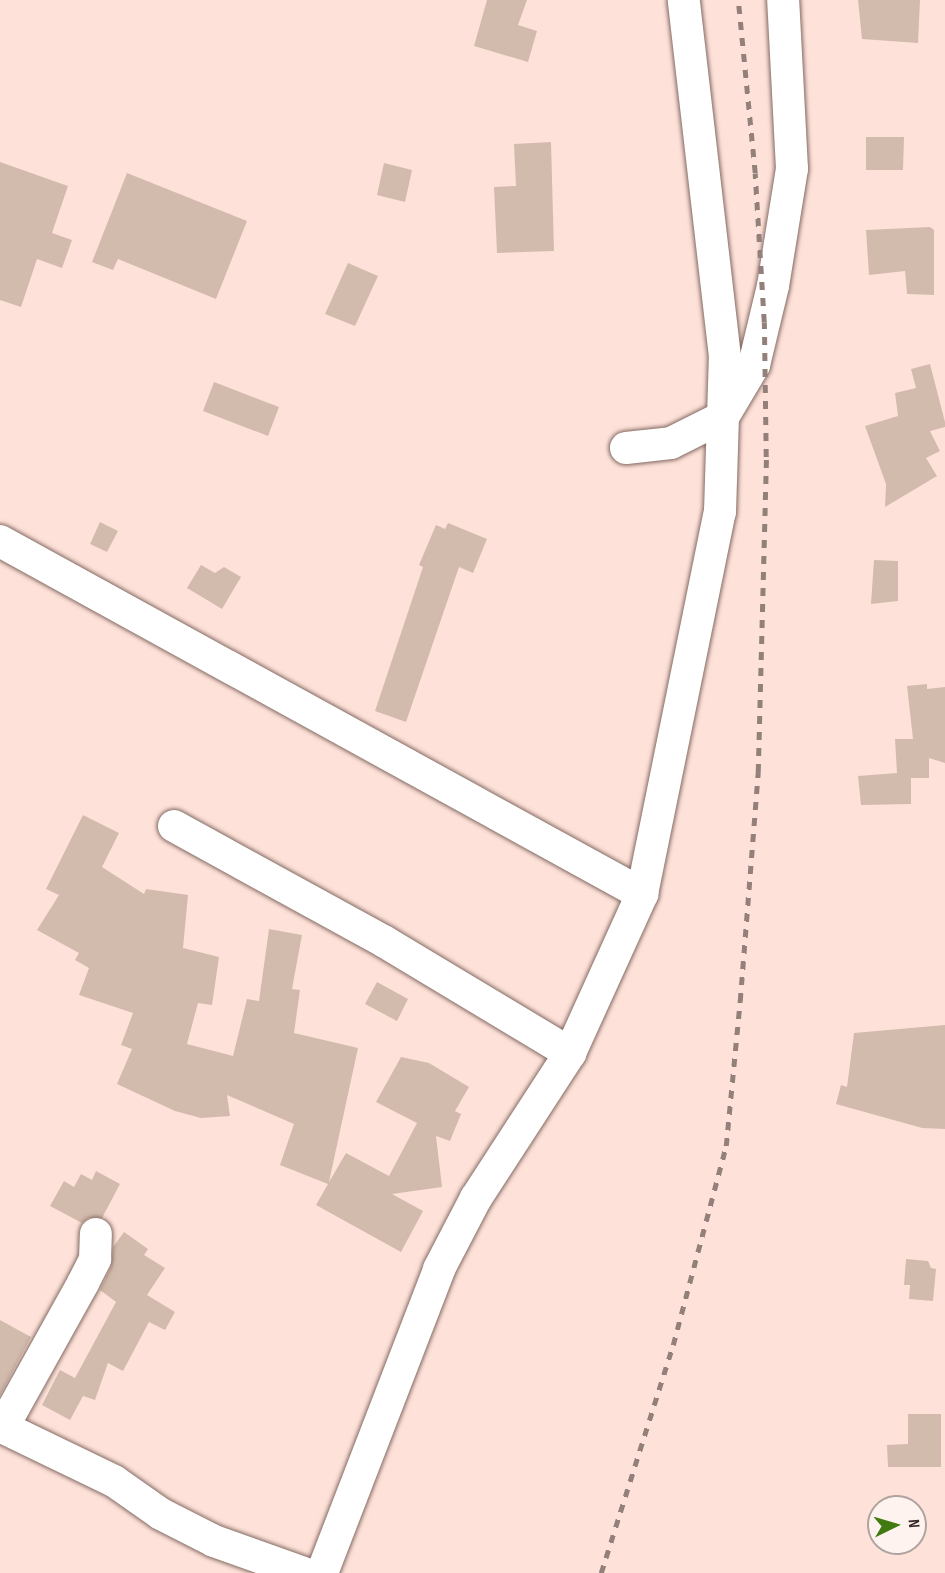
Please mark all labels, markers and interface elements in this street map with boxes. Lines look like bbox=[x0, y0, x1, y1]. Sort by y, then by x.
north arrow bbox=[867, 1495, 927, 1555]
text: N bbox=[904, 1518, 923, 1529]

